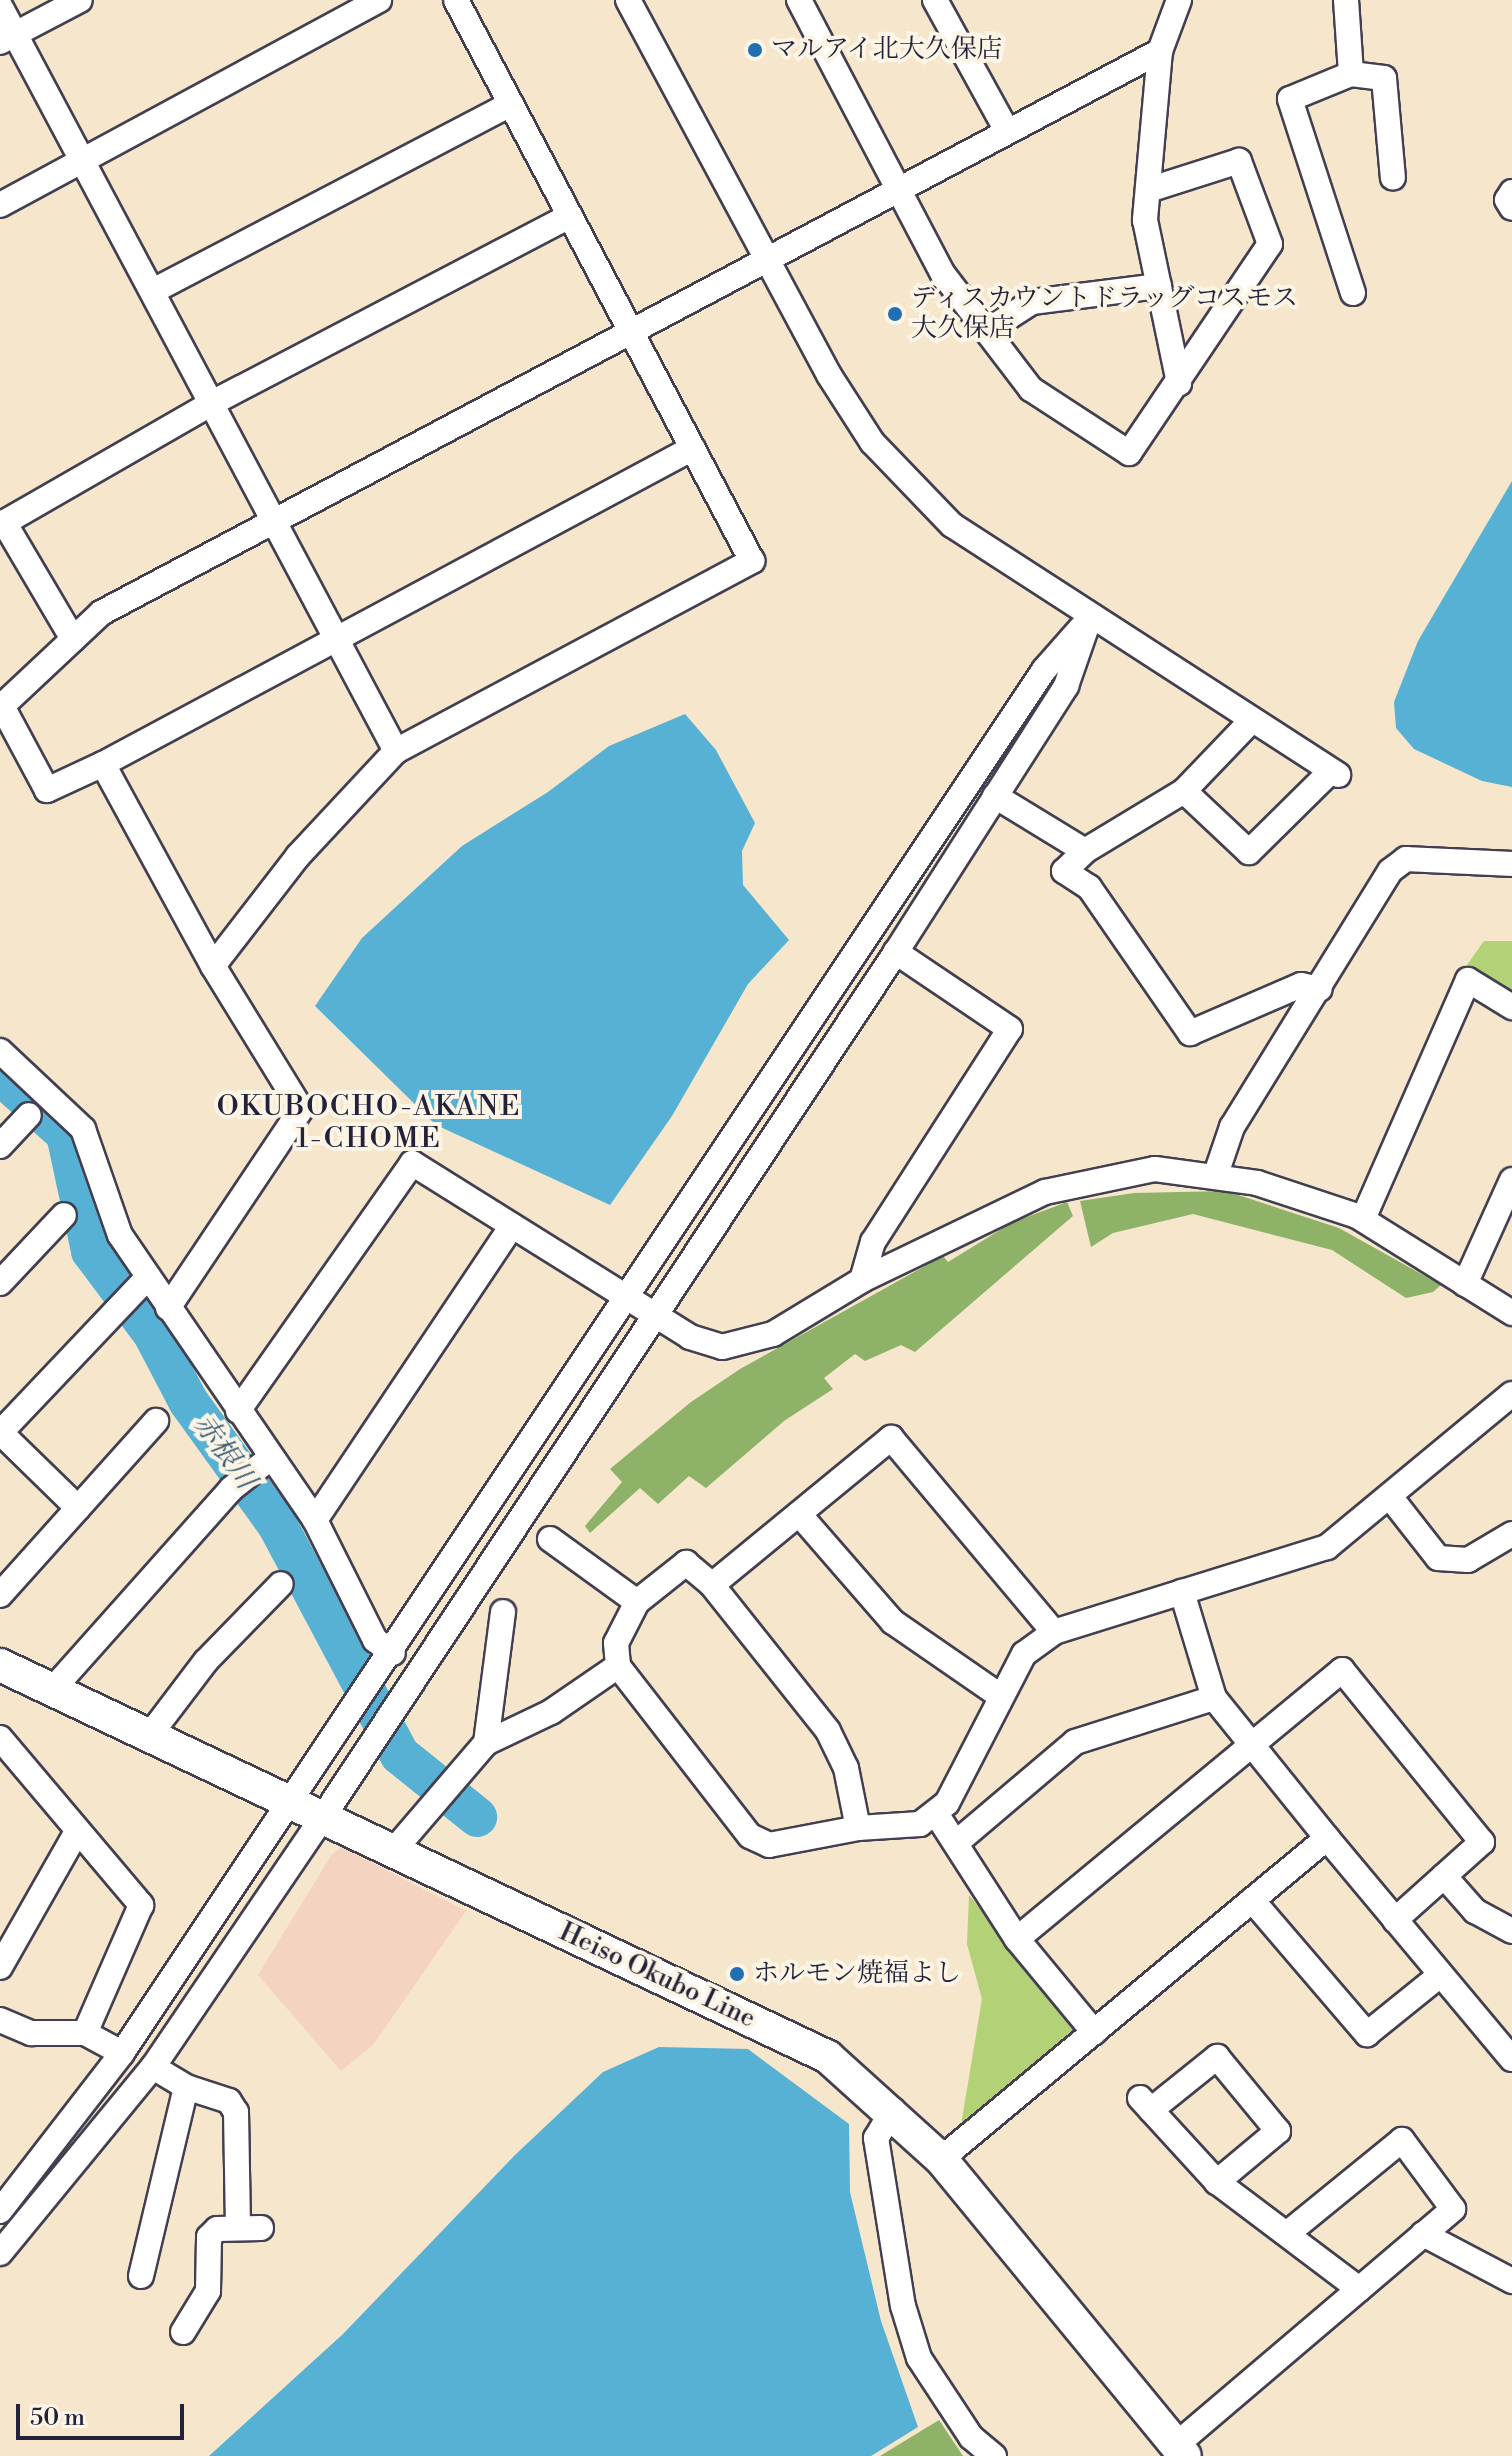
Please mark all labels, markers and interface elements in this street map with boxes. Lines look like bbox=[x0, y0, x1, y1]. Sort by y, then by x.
place label: マルアイ北大久保店 bbox=[771, 34, 1005, 66]
marker: マルアイ北大久保店 bbox=[746, 41, 764, 59]
place label: ディスカウントドラッグコスモス 大久保店 bbox=[911, 283, 1301, 344]
marker: ディスカウントドラッグコスモス 大久保店 bbox=[886, 305, 904, 323]
district label: OKUBOCHO-AKANE 1-CHOME bbox=[217, 1090, 521, 1156]
water label: 赤根川 bbox=[186, 1408, 262, 1496]
street label: Heiso Okubo Line bbox=[554, 1917, 760, 2035]
place label: ホルモン焼福よし bbox=[753, 1958, 961, 1990]
marker: ホルモン焼福よし bbox=[728, 1965, 746, 1983]
scale bar bbox=[20, 2388, 188, 2438]
text: 50 m bbox=[30, 2403, 85, 2433]

